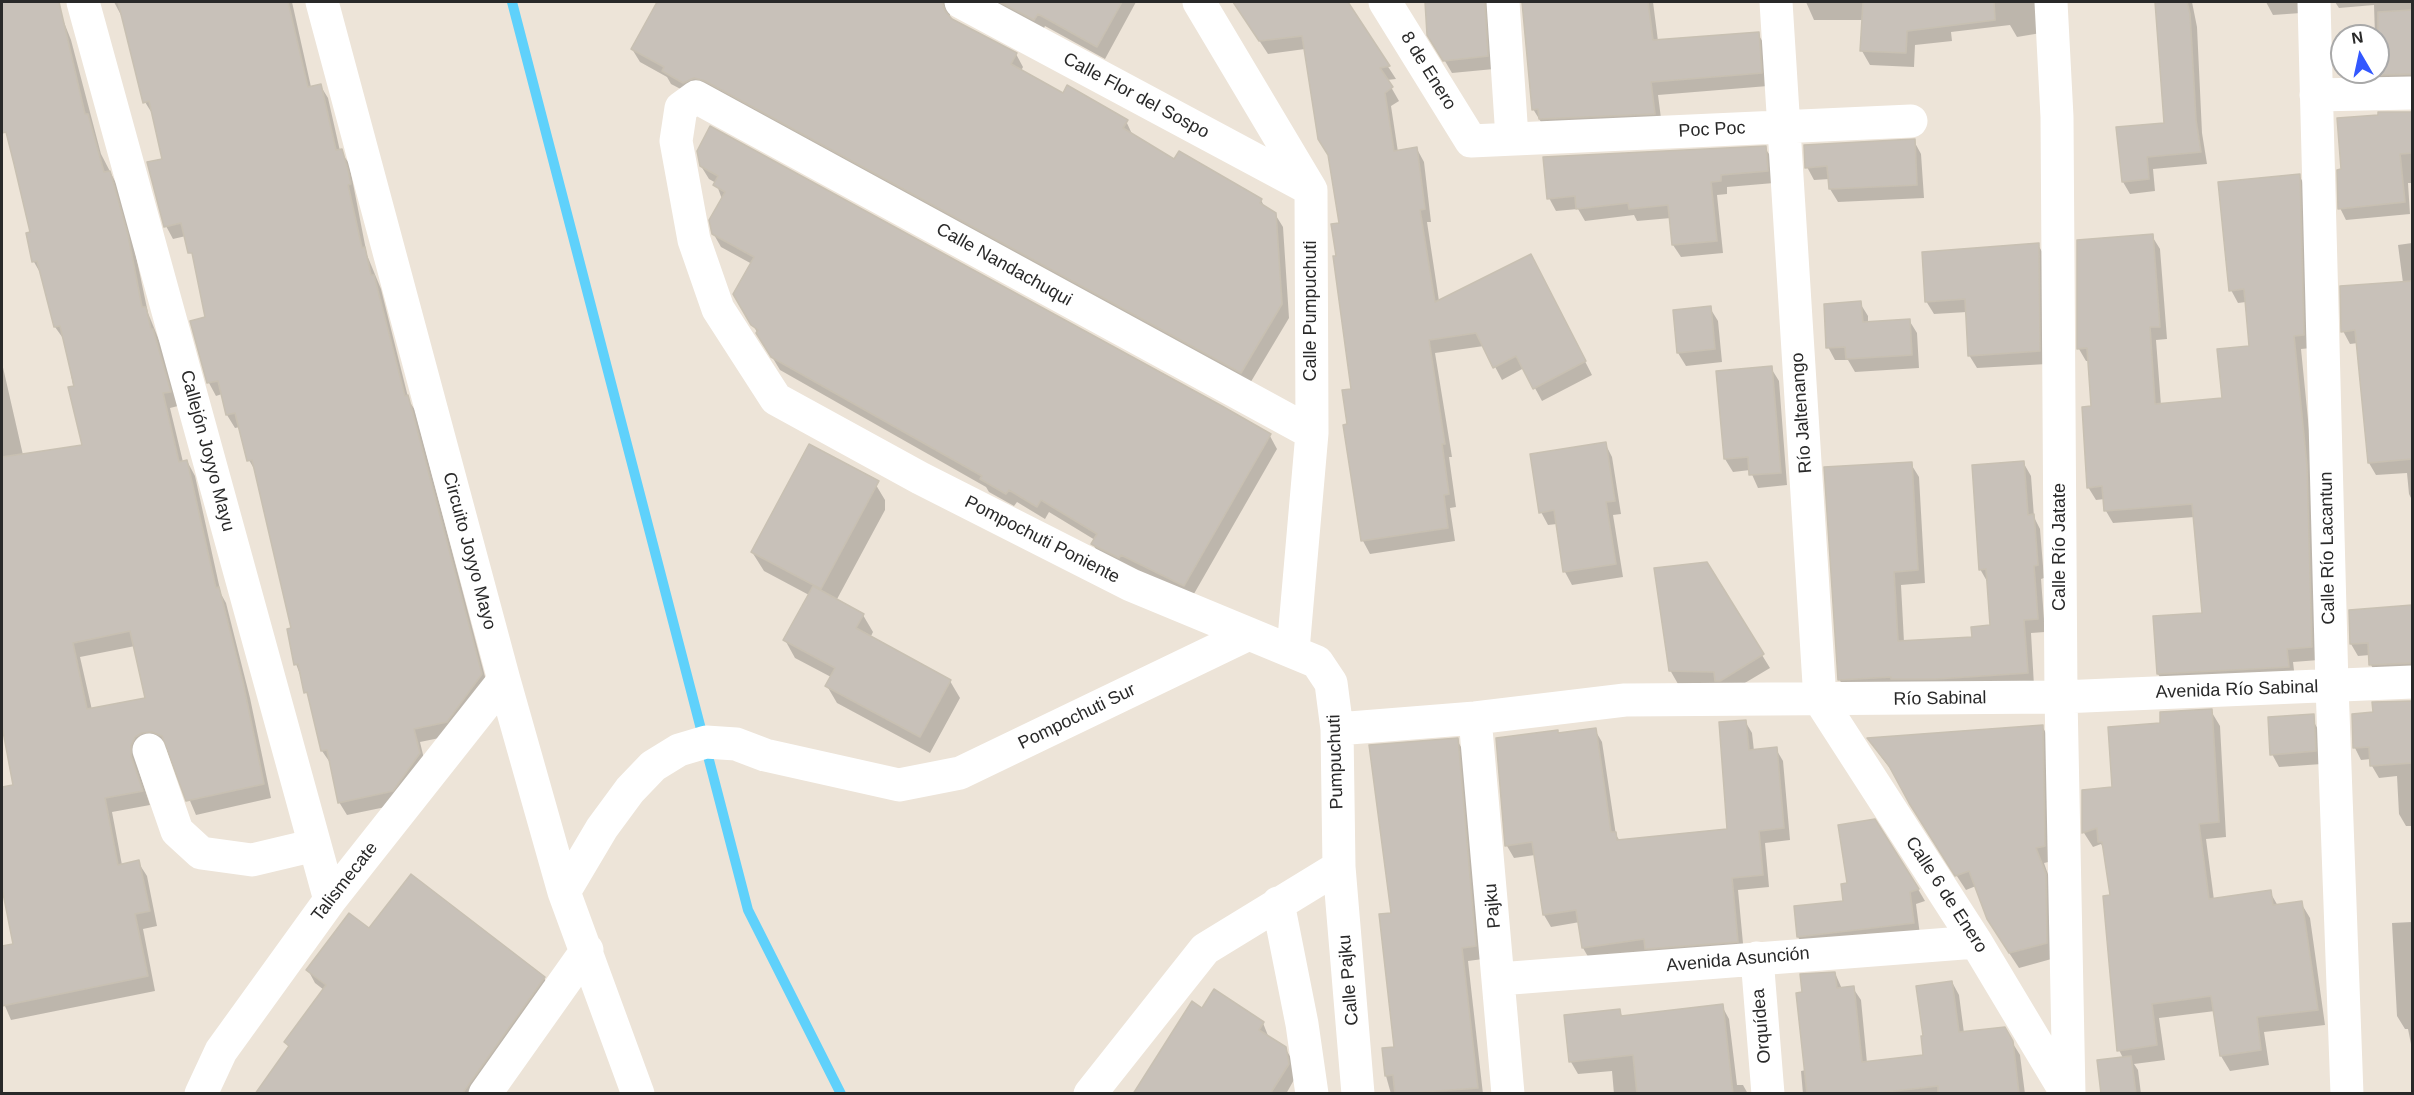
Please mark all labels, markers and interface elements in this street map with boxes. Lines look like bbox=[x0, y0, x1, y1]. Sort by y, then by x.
north arrow bbox=[2330, 24, 2390, 84]
street label: 8 de Enero bbox=[1396, 28, 1460, 114]
text: N bbox=[2350, 28, 2364, 47]
street label: Calle Flor del Sospo bbox=[1059, 48, 1213, 144]
street label: Poc Poc bbox=[1678, 117, 1746, 143]
street label: Calle Nandachuqui bbox=[932, 219, 1076, 311]
street label: Calle Pumpuchuti bbox=[1300, 240, 1322, 382]
street label: Río Jaltenango bbox=[1787, 352, 1817, 474]
street label: Callejón Joyyo Mayu bbox=[175, 368, 239, 534]
street label: Circuito Joyyo Mayo bbox=[438, 470, 500, 632]
street label: Calle Río Lacantun bbox=[2316, 471, 2340, 625]
street label: Calle Río Jatate bbox=[2049, 483, 2071, 611]
street label: Pompochuti Poniente bbox=[961, 492, 1123, 588]
street label: Avenida Río Sabinal bbox=[2155, 676, 2319, 704]
street label: Pompochuti Sur bbox=[1015, 679, 1139, 755]
street label: Río Sabinal bbox=[1893, 687, 1987, 711]
street label: Pumpuchuti bbox=[1324, 714, 1348, 810]
street label: Calle 6 de Enero bbox=[1900, 833, 1992, 957]
street label: Talismecate bbox=[307, 838, 383, 926]
street label: Pajku bbox=[1480, 883, 1506, 929]
street label: Calle Pajku bbox=[1334, 934, 1364, 1026]
street label: Avenida Asunción bbox=[1665, 943, 1811, 977]
street label: Orquídea bbox=[1748, 988, 1776, 1064]

